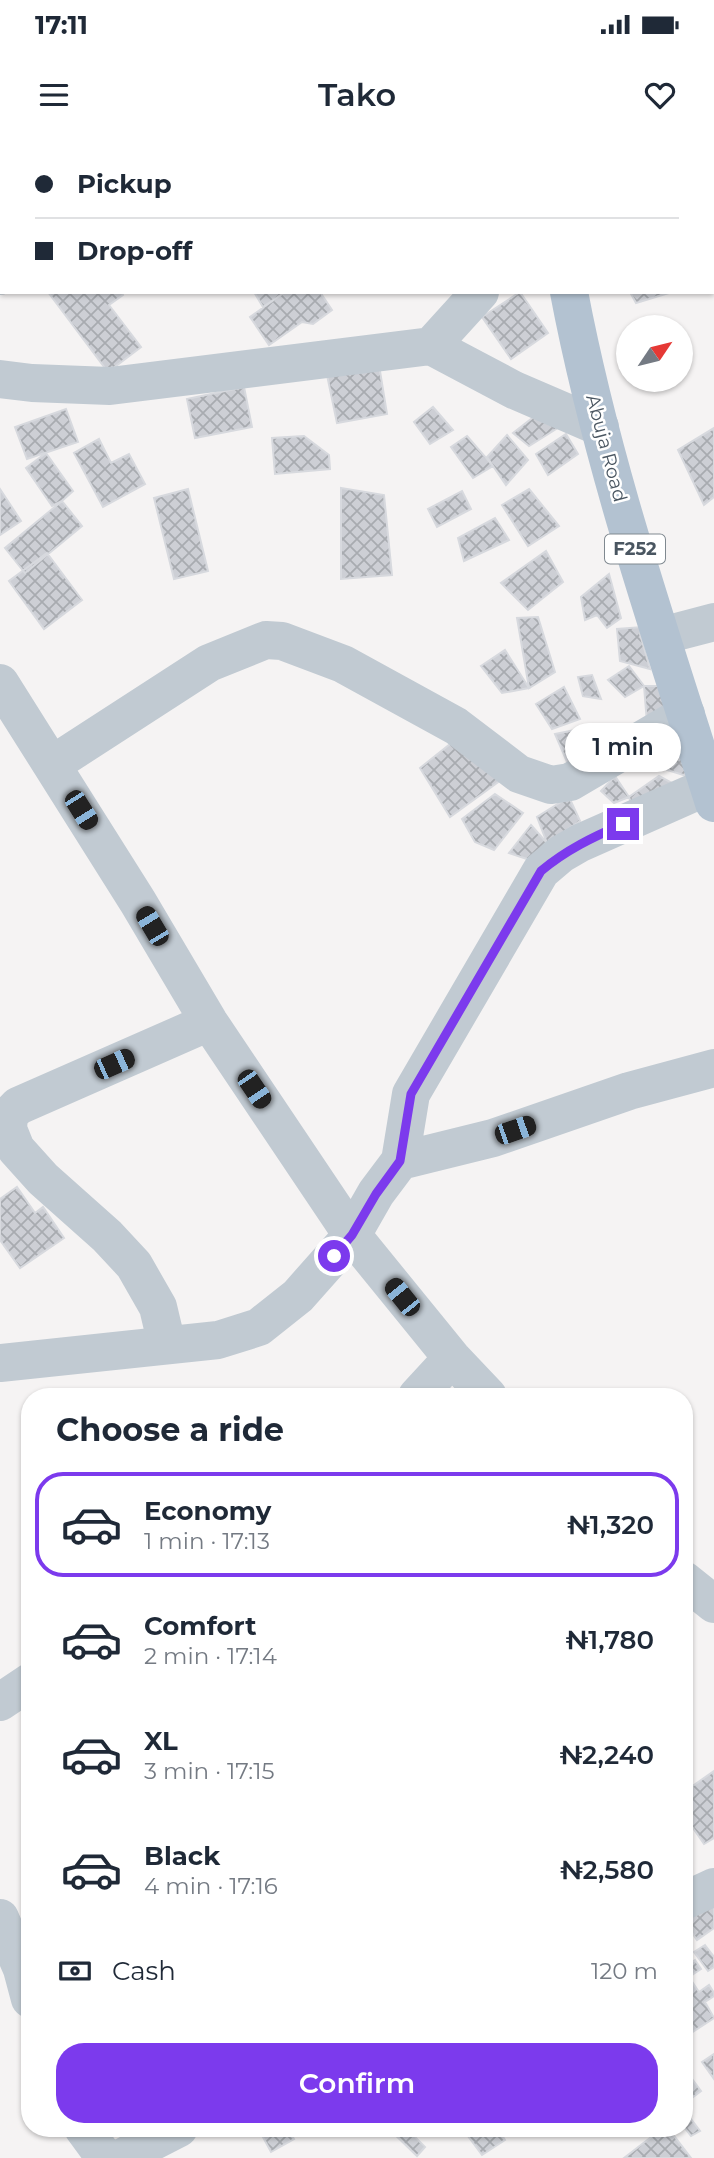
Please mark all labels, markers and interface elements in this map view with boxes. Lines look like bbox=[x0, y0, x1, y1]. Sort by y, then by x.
text: 17:11 bbox=[35, 9, 88, 41]
text: Tako bbox=[318, 75, 396, 114]
icon: menu bbox=[35, 76, 73, 114]
icon: heart bbox=[641, 76, 679, 114]
text: Pickup bbox=[77, 168, 172, 200]
text: Drop-off bbox=[77, 235, 192, 267]
north arrow bbox=[616, 315, 693, 392]
map controls bbox=[616, 315, 693, 392]
street label: Abuja Road bbox=[581, 392, 632, 504]
road number: F252 bbox=[605, 534, 665, 564]
callout: 1 min bbox=[565, 722, 681, 772]
text: 1 min bbox=[592, 733, 654, 761]
car bbox=[61, 787, 102, 833]
route end bbox=[607, 808, 639, 840]
car bbox=[133, 903, 172, 949]
car bbox=[91, 1046, 138, 1082]
car bbox=[234, 1066, 275, 1112]
car bbox=[492, 1113, 539, 1147]
route start bbox=[318, 1240, 350, 1272]
car bbox=[381, 1274, 424, 1320]
text: Choose a ride bbox=[56, 1410, 284, 1449]
icon: car bbox=[60, 1493, 123, 1556]
text: Economy bbox=[144, 1495, 271, 1527]
text: ₦1,320 bbox=[567, 1509, 654, 1541]
text: 1 min · 17:13 bbox=[144, 1527, 270, 1555]
icon: car bbox=[60, 1608, 123, 1671]
text: Comfort bbox=[144, 1610, 256, 1642]
text: ₦1,780 bbox=[565, 1624, 654, 1656]
text: 2 min · 17:14 bbox=[144, 1642, 277, 1670]
icon: car bbox=[60, 1723, 123, 1786]
text: XL bbox=[144, 1725, 178, 1757]
text: ₦2,240 bbox=[559, 1739, 654, 1771]
text: 3 min · 17:15 bbox=[144, 1757, 275, 1785]
icon: car bbox=[60, 1838, 123, 1901]
text: Black bbox=[144, 1840, 220, 1872]
text: ₦2,580 bbox=[560, 1854, 654, 1886]
text: 4 min · 17:16 bbox=[144, 1872, 278, 1900]
icon: cash bbox=[56, 1952, 94, 1990]
text: Cash bbox=[112, 1955, 176, 1987]
text: 120 m bbox=[591, 1957, 658, 1985]
button: Confirm bbox=[56, 2043, 658, 2123]

